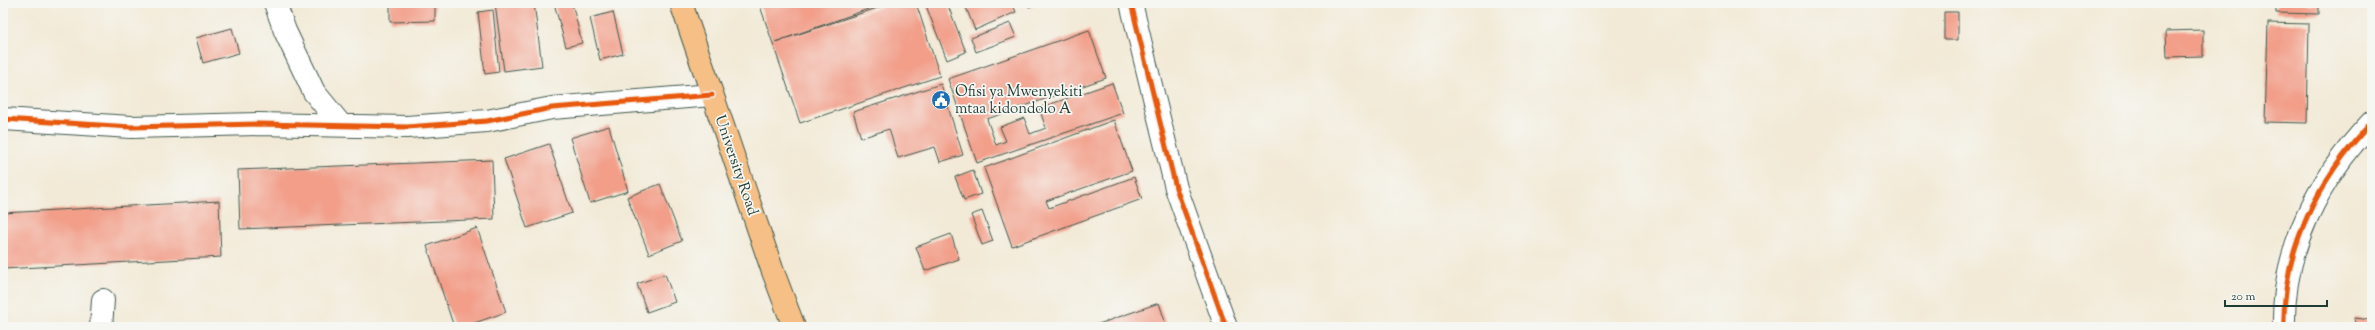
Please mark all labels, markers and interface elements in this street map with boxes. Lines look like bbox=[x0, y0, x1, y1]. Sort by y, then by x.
place label: Ofisi ya Mwenyekiti mtaa kidondolo A bbox=[955, 82, 1083, 120]
public building icon: Ofisi ya Mwenyekiti mtaa kidondolo A bbox=[930, 89, 952, 111]
street label: University Road bbox=[709, 112, 763, 219]
scale bar bbox=[2225, 282, 2327, 308]
text: 20 m bbox=[2231, 288, 2256, 306]

